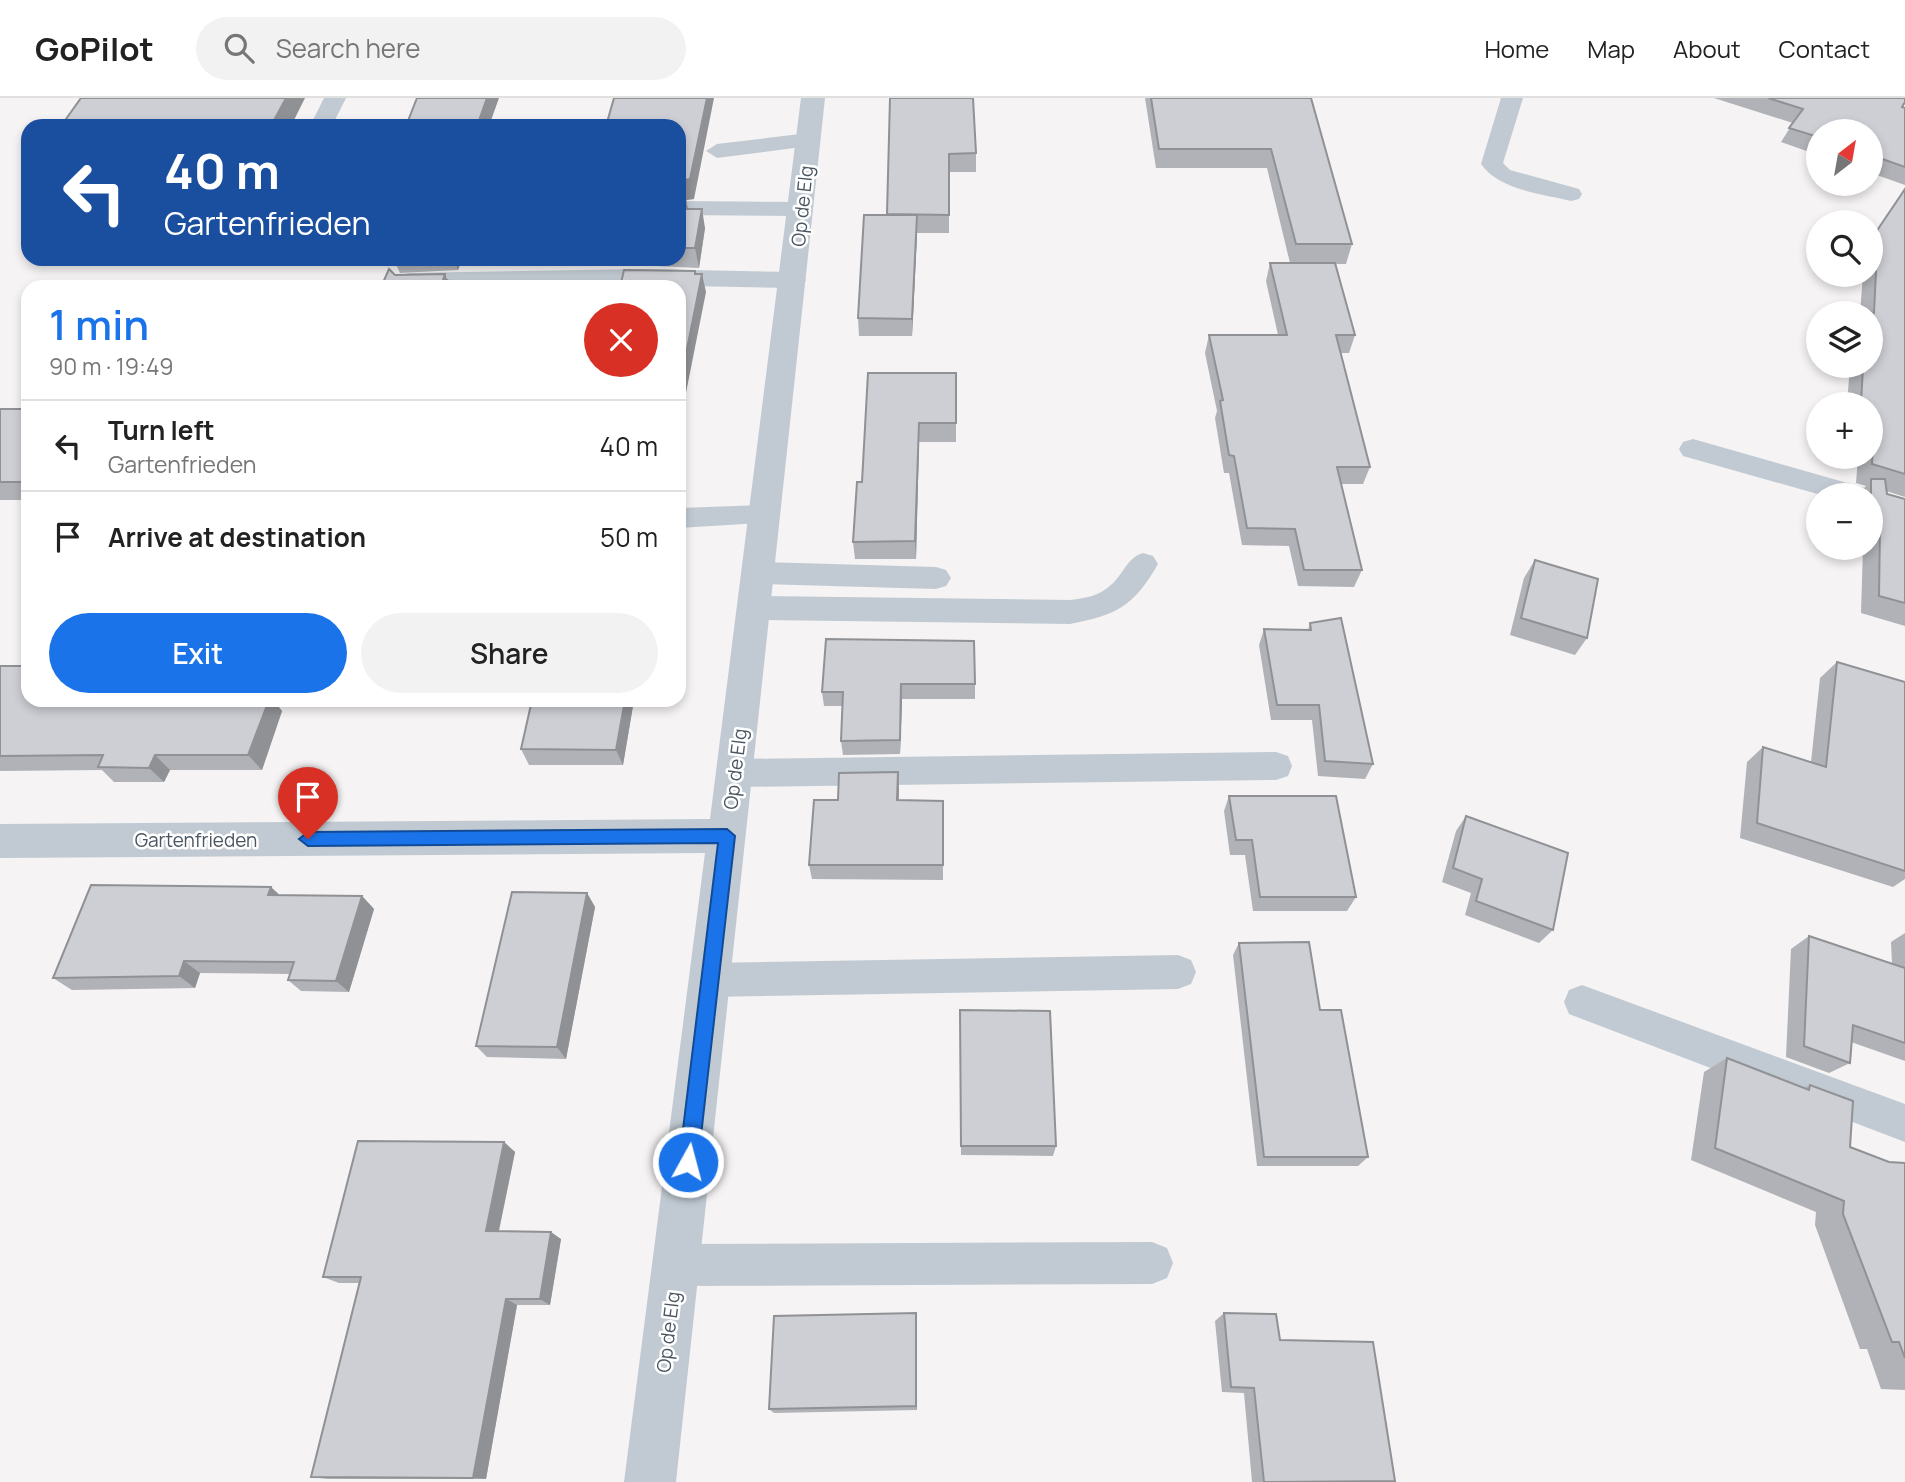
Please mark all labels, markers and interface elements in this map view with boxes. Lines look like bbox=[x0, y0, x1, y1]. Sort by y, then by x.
search box bbox=[196, 17, 686, 80]
text: GoPilot bbox=[35, 26, 154, 71]
icon: search bbox=[220, 29, 258, 67]
text: Search here bbox=[276, 30, 420, 66]
text: Home bbox=[1484, 32, 1549, 65]
text: Map bbox=[1587, 32, 1635, 65]
text: About bbox=[1673, 32, 1741, 65]
text: Contact bbox=[1779, 32, 1870, 65]
north arrow bbox=[1806, 119, 1883, 196]
map controls bbox=[1806, 119, 1883, 560]
text: 40 m bbox=[164, 137, 280, 204]
icon: left bbox=[49, 147, 140, 238]
street label: Op de Elg bbox=[785, 164, 819, 248]
text: Gartenfrieden bbox=[164, 201, 371, 245]
button: search bbox=[1806, 210, 1883, 287]
text: 1 min bbox=[49, 295, 149, 353]
button: layers bbox=[1806, 301, 1883, 378]
button: close bbox=[584, 303, 658, 377]
text: 90 m · 19:49 bbox=[49, 350, 174, 382]
button: + bbox=[1806, 392, 1883, 469]
text: Turn left bbox=[108, 412, 215, 448]
icon: left bbox=[49, 427, 87, 465]
text: 40 m bbox=[600, 428, 658, 464]
text: Gartenfrieden bbox=[108, 448, 256, 480]
button: − bbox=[1806, 483, 1883, 560]
icon: arrive bbox=[49, 518, 87, 556]
text: Arrive at destination bbox=[108, 519, 366, 555]
text: 50 m bbox=[600, 519, 658, 555]
button: Exit bbox=[49, 613, 347, 693]
button: Share bbox=[361, 613, 658, 693]
street label: Op de Elg bbox=[717, 727, 753, 811]
pin bbox=[278, 767, 338, 839]
icon: arrive bbox=[289, 778, 327, 816]
street label: Gartenfrieden bbox=[135, 827, 257, 853]
position arrow bbox=[651, 1125, 725, 1199]
street label: Op de Elg bbox=[650, 1290, 686, 1374]

